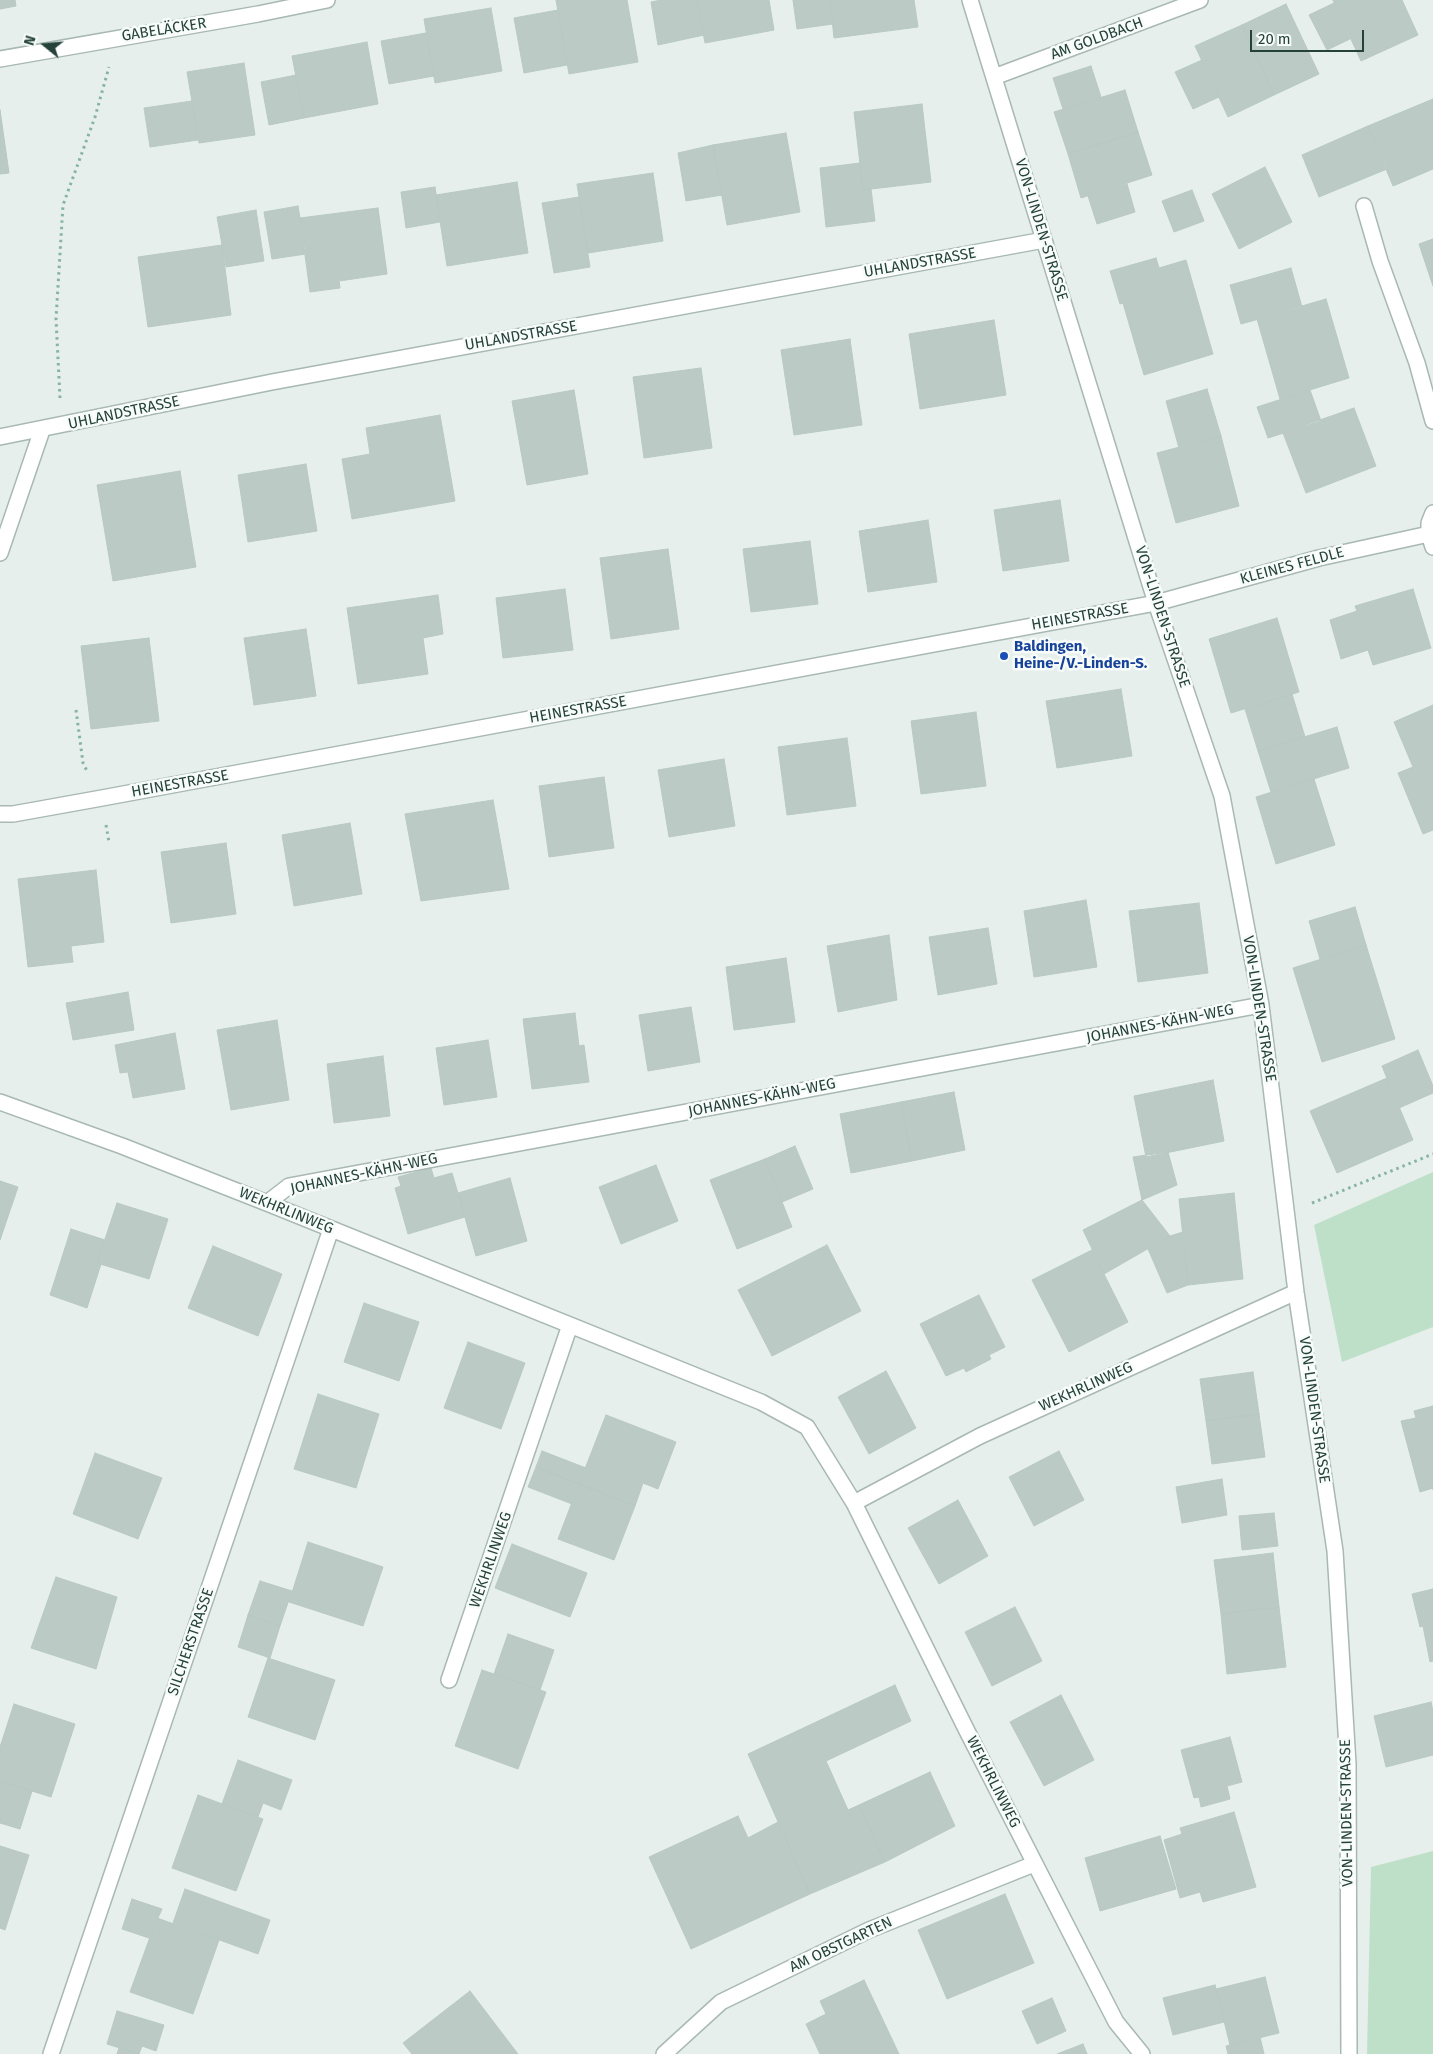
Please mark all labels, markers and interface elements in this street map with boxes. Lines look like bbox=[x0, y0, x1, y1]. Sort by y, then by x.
street label: GABELÄCKER bbox=[120, 14, 208, 46]
street label: AM GOLDBACH bbox=[1048, 14, 1146, 64]
north arrow bbox=[20, 20, 70, 70]
scale bar bbox=[1253, 20, 1367, 52]
text: 20 m bbox=[1258, 30, 1291, 48]
text: N bbox=[21, 34, 40, 47]
street label: VON-LINDEN-STRASSE bbox=[1011, 157, 1071, 303]
street label: UHLANDSTRASSE bbox=[863, 244, 977, 282]
street label: UHLANDSTRASSE bbox=[464, 317, 578, 355]
street label: UHLANDSTRASSE bbox=[67, 392, 181, 434]
street label: KLEINES FELDLE bbox=[1238, 543, 1346, 589]
street label: VON-LINDEN-STRASSE bbox=[1131, 544, 1193, 690]
street label: HEINESTRASSE bbox=[1030, 600, 1130, 634]
place label: Baldingen, Heine-/V.-Linden-S. bbox=[1014, 638, 1147, 673]
marker: Baldingen, Heine-/V.-Linden-S. bbox=[998, 650, 1010, 662]
street label: HEINESTRASSE bbox=[528, 693, 628, 727]
street label: HEINESTRASSE bbox=[130, 767, 230, 801]
street label: VON-LINDEN-STRASSE bbox=[1239, 935, 1279, 1083]
street label: JOHANNES-KÄHN-WEG bbox=[1085, 1001, 1235, 1047]
street label: JOHANNES-KÄHN-WEG bbox=[687, 1075, 837, 1121]
street label: JOHANNES-KÄHN-WEG bbox=[289, 1150, 439, 1198]
street label: WEKHRLINWEG bbox=[236, 1184, 336, 1238]
street label: VON-LINDEN-STRASSE bbox=[1295, 1336, 1333, 1484]
street label: WEKHRLINWEG bbox=[1036, 1358, 1136, 1416]
street label: WEKHRLINWEG bbox=[466, 1510, 516, 1610]
street label: SILCHERSTRASSE bbox=[164, 1586, 218, 1698]
street label: WEKHRLINWEG bbox=[962, 1733, 1024, 1831]
street label: VON-LINDEN-STRASSE bbox=[1337, 1739, 1357, 1887]
street label: AM OBSTGARTEN bbox=[787, 1913, 895, 1977]

